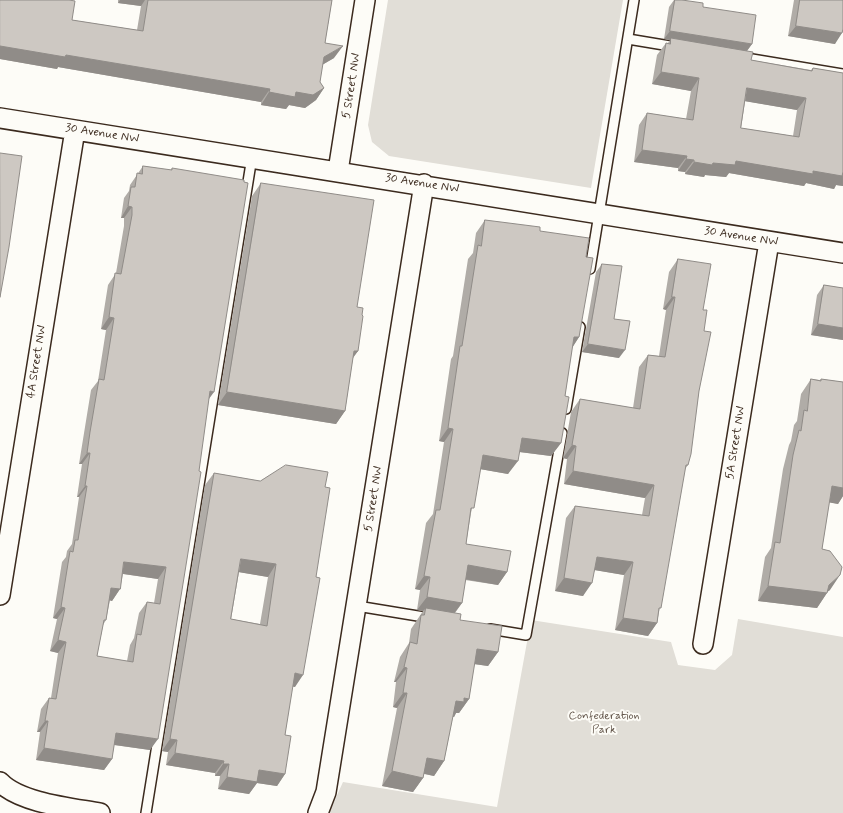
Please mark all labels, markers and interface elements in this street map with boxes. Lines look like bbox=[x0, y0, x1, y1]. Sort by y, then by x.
street label: 5 Street NW bbox=[340, 52, 364, 120]
street label: 30 Avenue NW bbox=[64, 121, 140, 147]
street label: 30 Avenue NW bbox=[384, 171, 460, 197]
street label: 30 Avenue NW bbox=[703, 224, 779, 250]
street label: 4A Street NW bbox=[24, 325, 50, 399]
street label: 5A Street NW bbox=[723, 405, 749, 481]
street label: 5 Street NW bbox=[362, 465, 386, 533]
park label: Confederation Park bbox=[568, 709, 640, 737]

